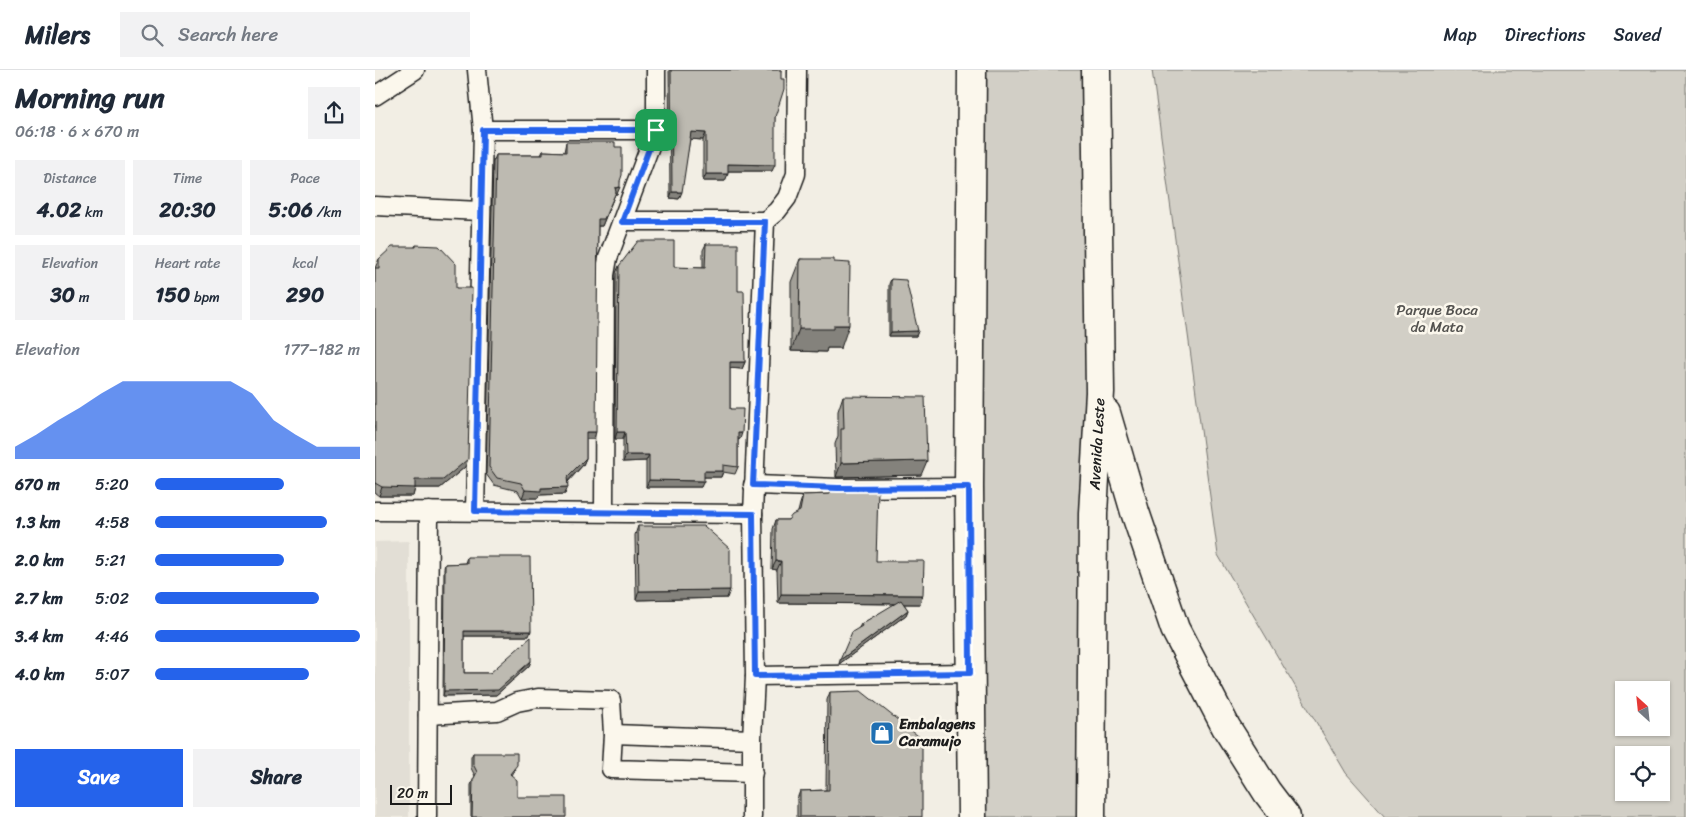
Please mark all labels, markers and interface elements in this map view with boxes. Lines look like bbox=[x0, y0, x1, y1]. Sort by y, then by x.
search box bbox=[120, 12, 470, 57]
text: Milers bbox=[25, 14, 90, 56]
text: Search here bbox=[178, 18, 278, 51]
text: Map bbox=[1444, 19, 1477, 51]
text: Directions bbox=[1505, 19, 1586, 51]
text: Saved bbox=[1614, 19, 1661, 51]
icon: search bbox=[138, 21, 166, 49]
text: Morning run bbox=[15, 73, 165, 122]
button: share bbox=[308, 87, 360, 139]
pin bbox=[635, 109, 677, 151]
icon: arrive bbox=[642, 116, 670, 144]
text: 06:18 · 6 × 670 m bbox=[15, 117, 139, 146]
text: Distance bbox=[43, 166, 96, 191]
text: Time bbox=[173, 166, 202, 191]
text: Pace bbox=[290, 166, 320, 191]
text: 4.02 bbox=[36, 191, 81, 229]
text: 20:30 bbox=[159, 191, 216, 229]
text: 5:06 bbox=[269, 191, 313, 229]
text: km bbox=[81, 200, 103, 225]
text: /km bbox=[313, 200, 342, 225]
text: Elevation bbox=[41, 251, 98, 276]
text: Heart rate bbox=[155, 251, 220, 276]
text: kcal bbox=[292, 251, 318, 276]
text: 30 bbox=[50, 276, 75, 314]
text: 150 bbox=[155, 276, 190, 314]
text: 290 bbox=[286, 276, 324, 314]
text: m bbox=[75, 285, 89, 310]
text: bpm bbox=[190, 285, 220, 310]
park label: Parque Boca da Mata bbox=[1396, 297, 1478, 340]
text: Elevation bbox=[15, 335, 80, 364]
text: 177–182 m bbox=[284, 335, 360, 364]
street label: Avenida Leste bbox=[1082, 397, 1112, 492]
text: 670 m bbox=[15, 470, 60, 499]
text: 5:20 bbox=[95, 470, 129, 499]
text: 1.3 km bbox=[15, 508, 60, 537]
text: 4:58 bbox=[95, 508, 129, 537]
text: 2.0 km bbox=[15, 546, 64, 575]
text: 5:21 bbox=[95, 546, 126, 575]
text: 2.7 km bbox=[15, 584, 63, 613]
text: 5:02 bbox=[95, 584, 129, 613]
text: 3.4 km bbox=[15, 622, 64, 651]
text: 4:46 bbox=[95, 622, 129, 651]
text: 4.0 km bbox=[15, 660, 65, 689]
text: 5:07 bbox=[95, 660, 129, 689]
north arrow bbox=[1615, 681, 1670, 736]
map controls bbox=[1615, 681, 1670, 801]
place label: Embalagens Caramujo bbox=[898, 711, 976, 754]
shop icon: Embalagens Caramujo bbox=[869, 720, 895, 746]
button: locate bbox=[1615, 746, 1670, 801]
button: Save bbox=[15, 749, 183, 807]
button: Share bbox=[193, 749, 360, 807]
text: 20 m bbox=[397, 781, 428, 806]
scale bar bbox=[390, 782, 453, 805]

